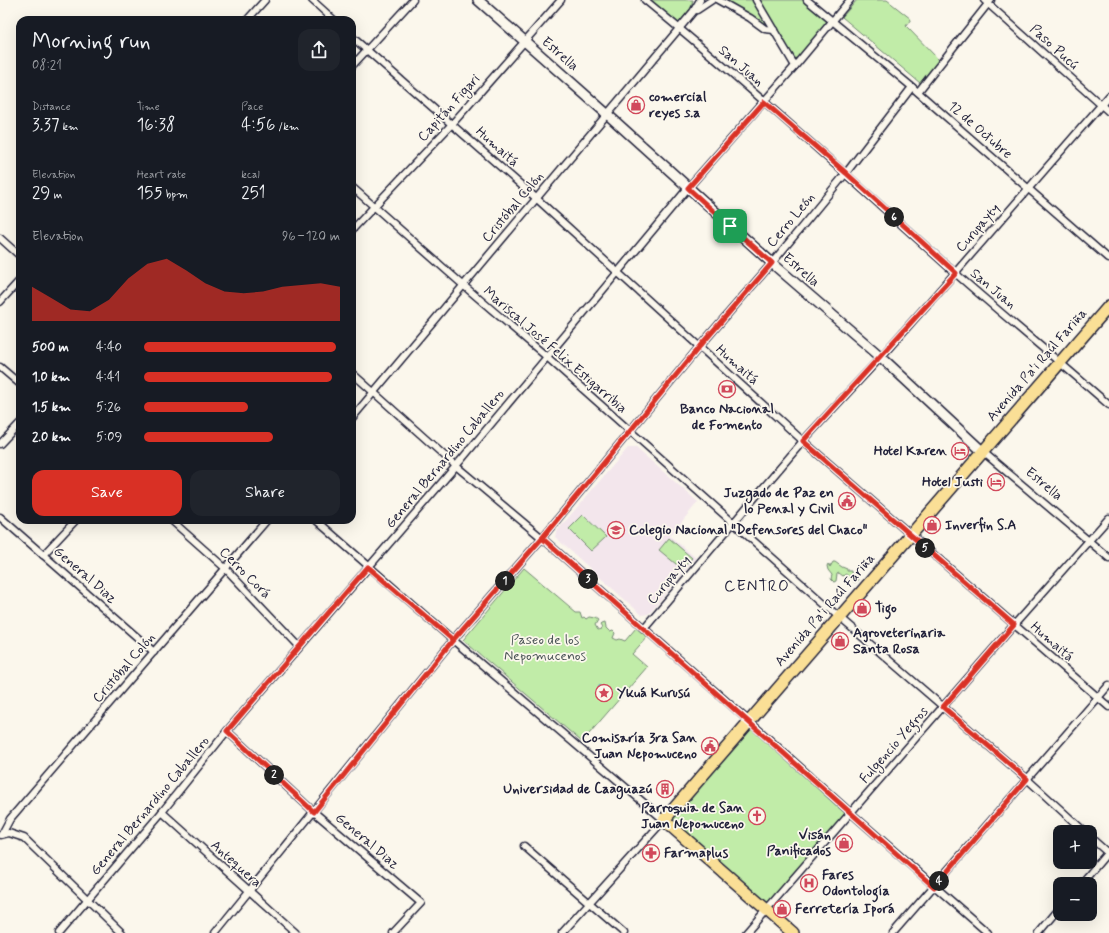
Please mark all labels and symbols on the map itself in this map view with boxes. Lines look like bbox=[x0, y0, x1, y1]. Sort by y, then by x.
street label: Paso Pucú bbox=[1026, 20, 1082, 74]
street label: Estrella bbox=[538, 33, 582, 75]
street label: San Juan bbox=[715, 41, 767, 91]
street label: Capitán Figari bbox=[414, 70, 485, 146]
place label: comercial reyes s.a bbox=[649, 88, 707, 122]
shop icon: comercial reyes s.a bbox=[626, 95, 646, 115]
street label: 12 de Octubre bbox=[944, 97, 1016, 163]
street label: Humaitá bbox=[472, 123, 522, 171]
street label: Cristóbal Colón bbox=[478, 168, 548, 246]
street label: Cerro León bbox=[763, 189, 819, 251]
street label: Curupayty bbox=[952, 200, 1004, 256]
pin: 6 bbox=[884, 207, 904, 227]
pin bbox=[713, 209, 747, 243]
street label: Estrella bbox=[779, 249, 823, 291]
street label: San Juan bbox=[966, 265, 1020, 313]
street label: Mariscal José Felix Estigarribia bbox=[479, 283, 631, 418]
street label: Avenida Pa'i Raúl Fariña bbox=[983, 305, 1091, 425]
street label: Humaitá bbox=[712, 341, 762, 389]
bank icon: Banco Nacional de Fomento bbox=[717, 379, 737, 399]
street label: General Bernardino Caballero bbox=[381, 386, 509, 532]
place label: Banco Nacional de Fomento bbox=[680, 400, 774, 434]
hotel icon: Hotel Karen bbox=[950, 441, 970, 461]
place label: Hotel Karen bbox=[874, 442, 948, 460]
street label: Estrella bbox=[1022, 463, 1066, 505]
hotel icon: Hotel Justi bbox=[986, 472, 1006, 492]
place label: Hotel Justi bbox=[922, 473, 983, 491]
place label: Juzgado de Paz en lo Penal y Civil bbox=[723, 484, 835, 518]
public building icon: Juzgado de Paz en lo Penal y Civil bbox=[837, 491, 857, 511]
shop icon: Inverfin S.A bbox=[922, 515, 942, 535]
place label: Inverfin S.A bbox=[945, 516, 1016, 534]
school or university icon: Colegio Nacional "Defensores del Chaco" bbox=[606, 520, 626, 540]
place label: Colegio Nacional "Defensores del Chaco" bbox=[629, 521, 868, 541]
pin: 5 bbox=[915, 538, 935, 558]
street label: General Diaz bbox=[50, 543, 120, 607]
street label: Cerro Corá bbox=[215, 543, 275, 603]
street label: Avenida Pa'i Raúl Fariña bbox=[771, 550, 879, 670]
street label: Curupayty bbox=[643, 552, 695, 608]
pin: 3 bbox=[578, 569, 598, 589]
pin: 1 bbox=[495, 571, 515, 591]
district label: CENTRO bbox=[724, 576, 790, 597]
shop icon: Tigo bbox=[852, 598, 872, 618]
place label: Tigo bbox=[875, 599, 897, 620]
street label: Humaitá bbox=[1026, 618, 1078, 666]
place label: Agroveterinaria Santa Rosa bbox=[853, 624, 946, 658]
street label: Cristóbal Colón bbox=[89, 629, 159, 707]
park label: Paseo de los Nepomucenos bbox=[504, 631, 586, 665]
shop icon: Agroveterinaria Santa Rosa bbox=[830, 631, 850, 651]
place icon: Ykuá Kurusú bbox=[594, 683, 614, 703]
place label: Ykuá Kurusú bbox=[617, 684, 690, 702]
street label: Fulgencio Yegros bbox=[856, 703, 934, 789]
place label: Comisaría 3ra San Juan Nepomuceno bbox=[582, 729, 698, 763]
street label: General Bernardino Caballero bbox=[86, 733, 214, 879]
public building icon: Comisaría 3ra San Juan Nepomuceno bbox=[700, 736, 720, 756]
pin: 2 bbox=[264, 765, 284, 785]
building icon: Universidad de Caaguazú bbox=[655, 779, 675, 799]
place label: Universidad de Caaguazú bbox=[503, 780, 653, 800]
place label: Parroquia de San Juan Nepomuceno bbox=[641, 799, 745, 833]
church icon: Parroquia de San Juan Nepomuceno bbox=[747, 806, 767, 826]
street label: General Diaz bbox=[331, 809, 403, 873]
place label: Visán Panificados bbox=[767, 826, 831, 860]
shop icon: Visán Panificados bbox=[834, 833, 854, 853]
street label: Antequera bbox=[207, 836, 265, 892]
pharmacy icon: Farmaplus bbox=[641, 843, 661, 863]
place label: Farmaplus bbox=[664, 844, 729, 862]
place label: Fares Odontología bbox=[822, 866, 890, 903]
pin: 4 bbox=[929, 871, 949, 891]
hospital icon: Fares Odontología bbox=[799, 873, 819, 893]
shop icon: Ferretería Iporá bbox=[772, 899, 792, 919]
place label: Ferretería Iporá bbox=[795, 900, 895, 918]

